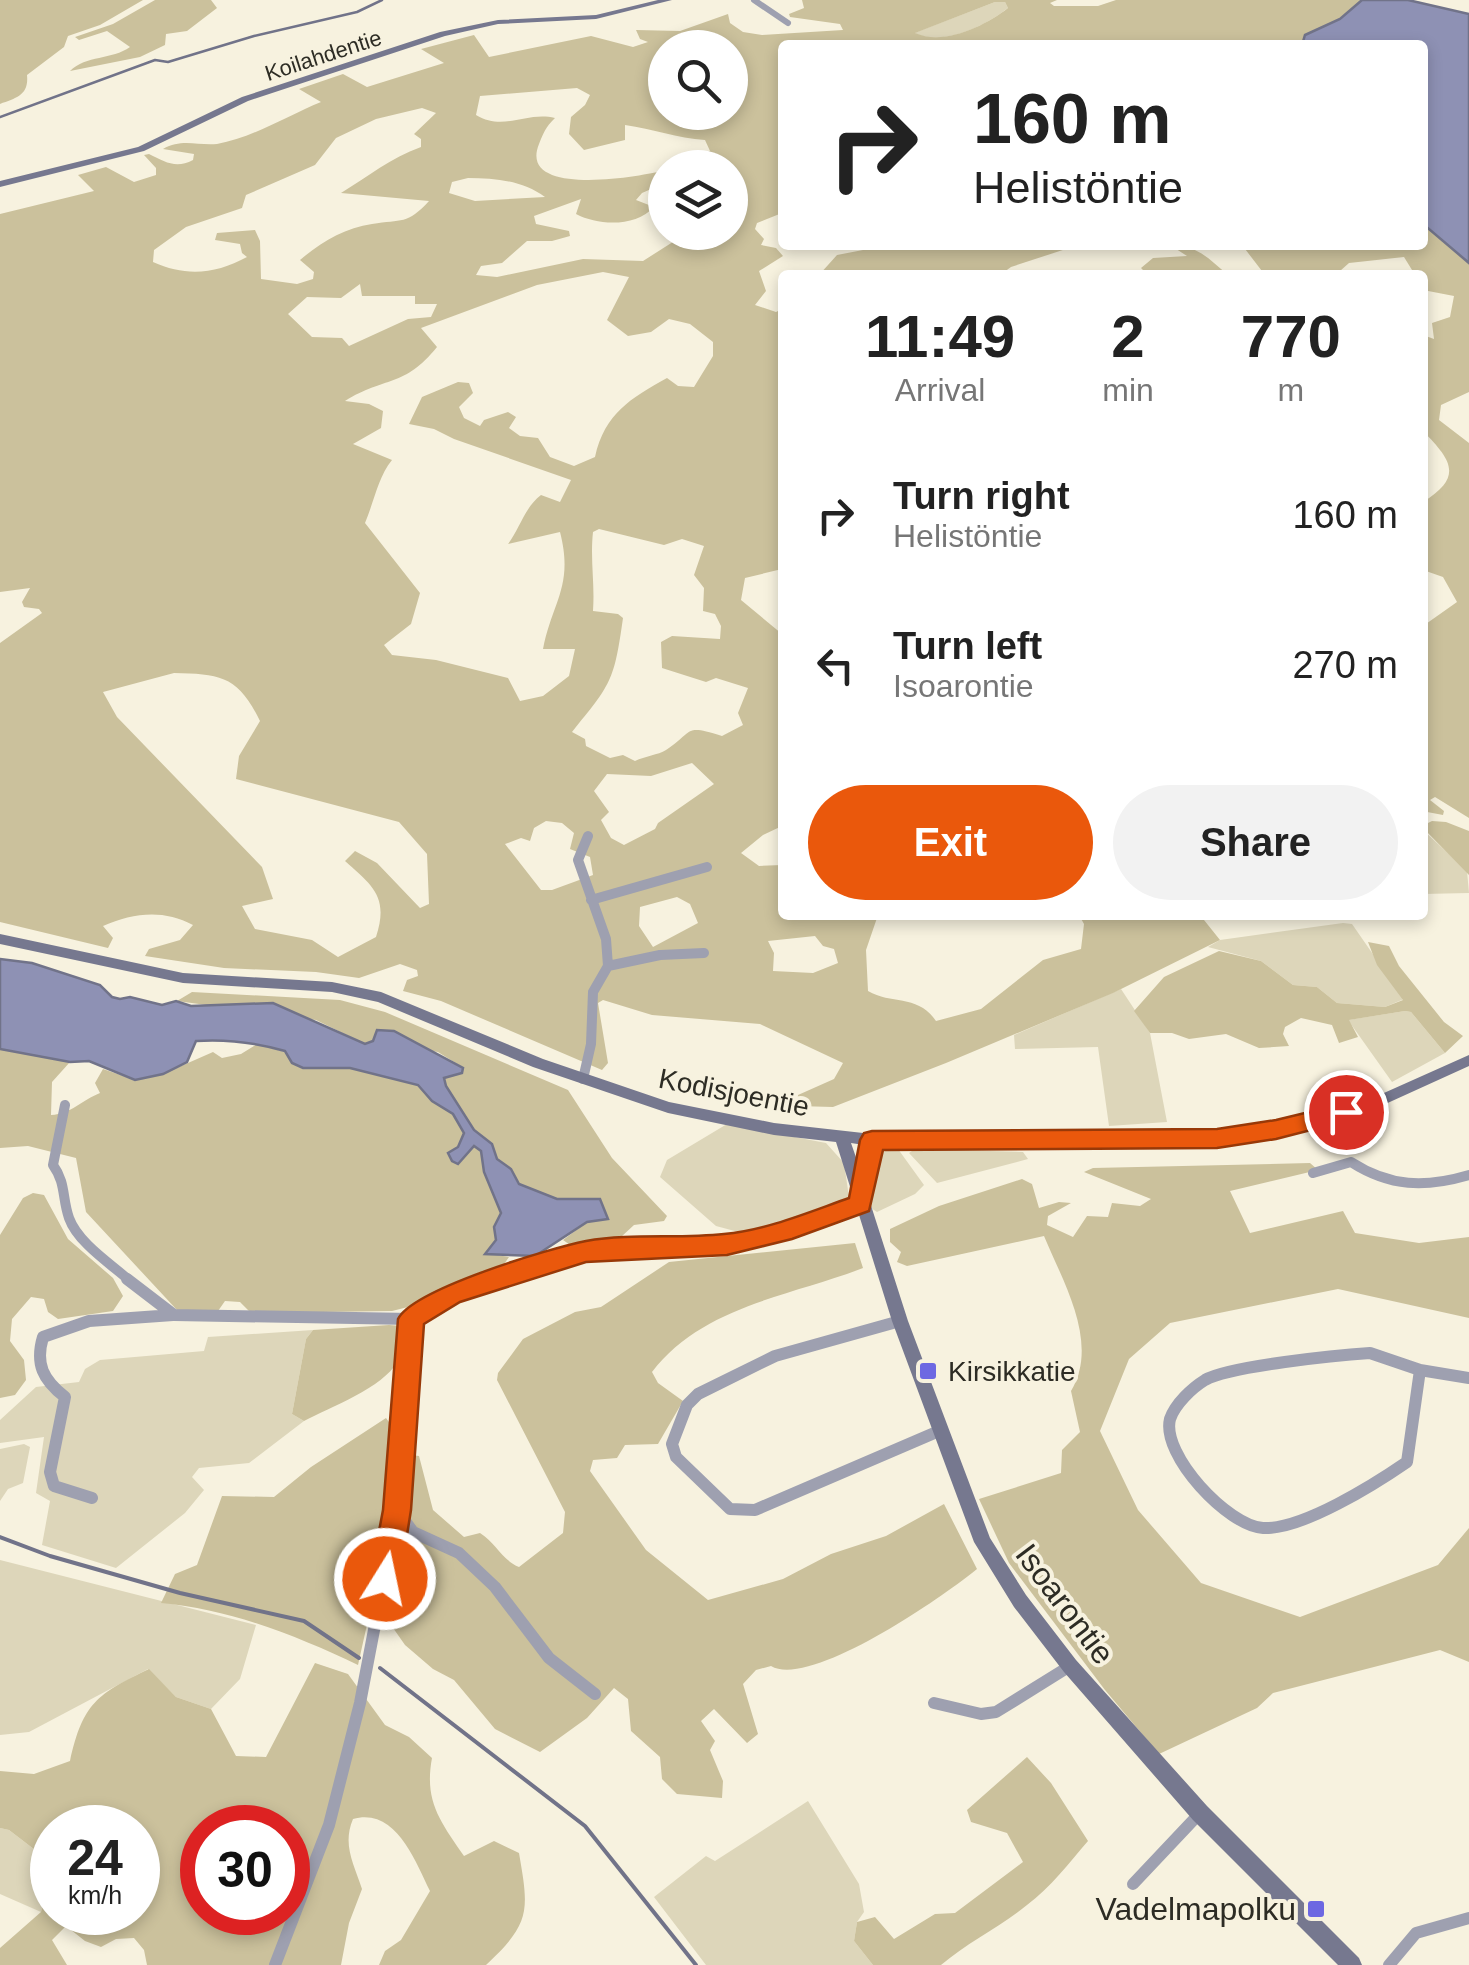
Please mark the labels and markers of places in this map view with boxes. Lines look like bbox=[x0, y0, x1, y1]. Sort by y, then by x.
pin bbox=[1304, 1070, 1389, 1155]
place label: Kirsikkatie bbox=[948, 1356, 1076, 1387]
marker: Kirsikkatie bbox=[917, 1360, 939, 1382]
place label: Vadelmapolku bbox=[1096, 1891, 1296, 1927]
marker: Vadelmapolku bbox=[1305, 1898, 1327, 1920]

